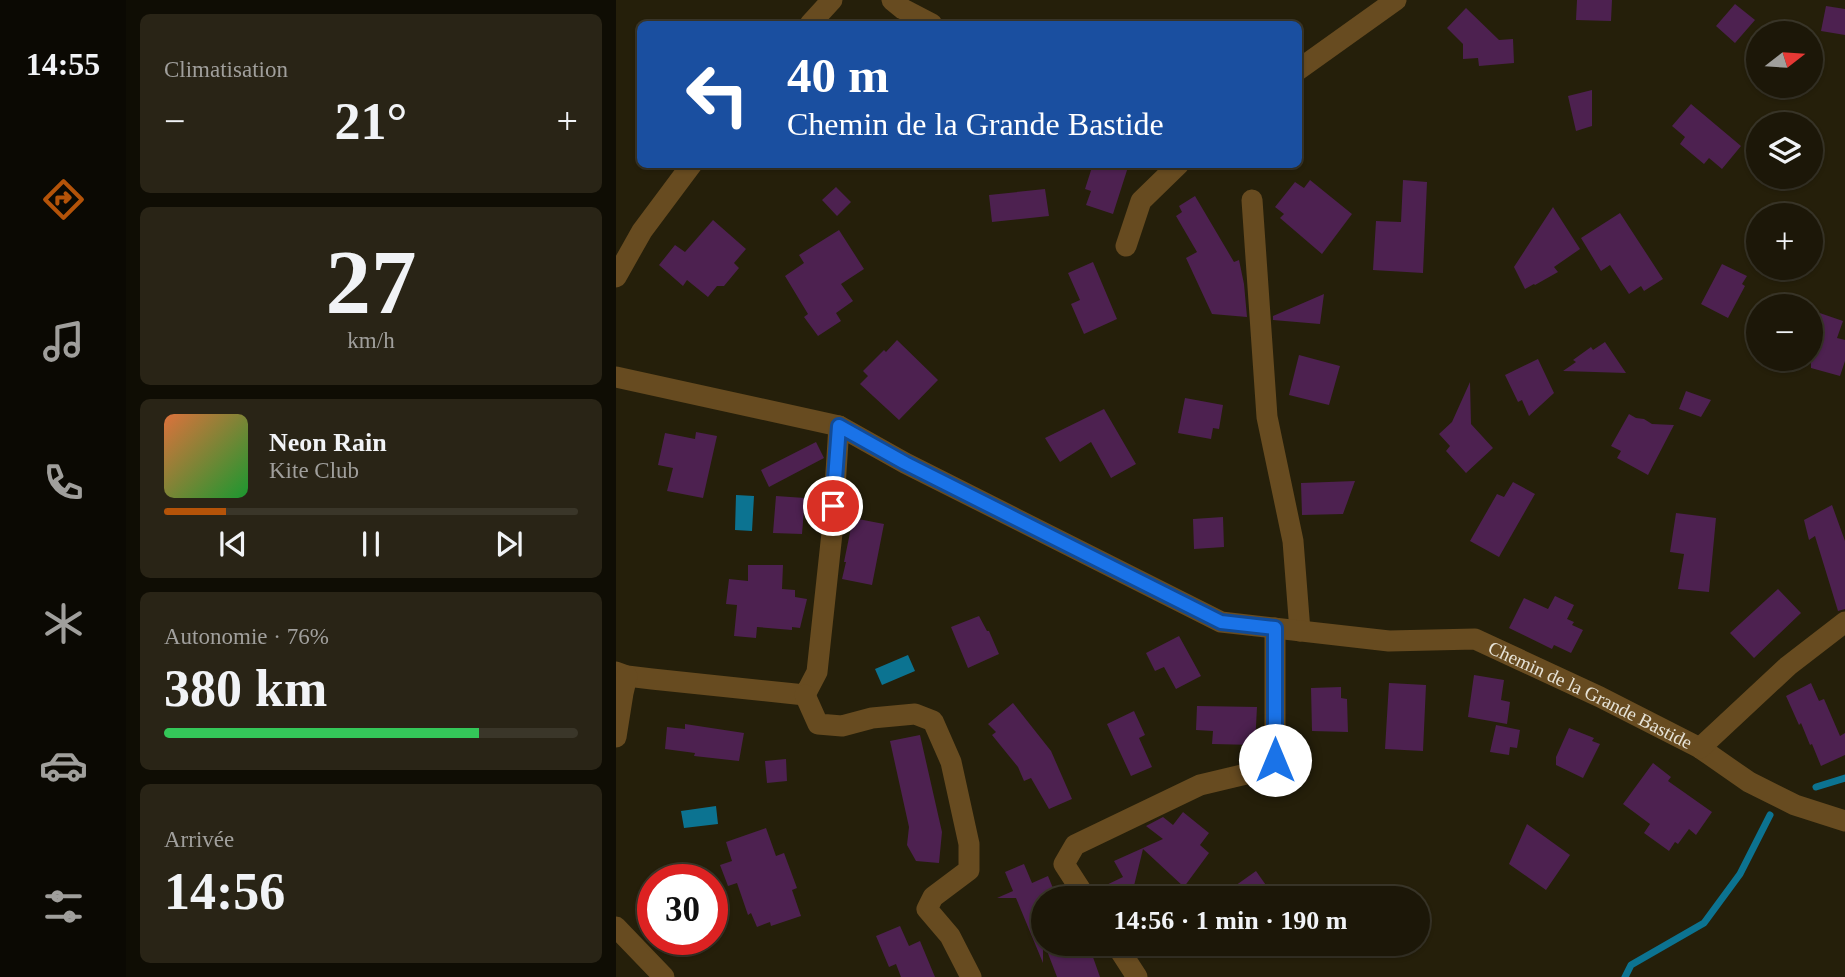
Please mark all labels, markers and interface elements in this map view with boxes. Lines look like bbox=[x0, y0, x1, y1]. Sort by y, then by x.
north arrow bbox=[1746, 21, 1824, 98]
map controls bbox=[1746, 21, 1823, 371]
text: 14:55 bbox=[26, 46, 100, 82]
text: 40 m bbox=[787, 48, 889, 103]
icon: left bbox=[672, 49, 763, 140]
text: Climatisation bbox=[164, 57, 288, 82]
text: 21° bbox=[335, 93, 407, 150]
text: − bbox=[164, 100, 185, 142]
text: + bbox=[557, 100, 578, 142]
text: Chemin de la Grande Bastide bbox=[787, 106, 1164, 142]
button: layers bbox=[1746, 112, 1823, 189]
icon: directions bbox=[39, 175, 88, 224]
button: + bbox=[1746, 203, 1823, 280]
text: 27 bbox=[326, 232, 417, 333]
button: − bbox=[1746, 294, 1823, 371]
icon: music bbox=[39, 317, 88, 366]
text: km/h bbox=[347, 328, 395, 353]
text: Neon Rain bbox=[269, 428, 387, 457]
icon: phone bbox=[39, 458, 88, 507]
text: Kite Club bbox=[269, 458, 359, 483]
pin bbox=[803, 476, 863, 536]
icon: arrive bbox=[814, 487, 852, 525]
icon: previous bbox=[214, 525, 252, 563]
icon: pause bbox=[352, 525, 390, 563]
icon: next bbox=[490, 525, 528, 563]
icon: climate bbox=[39, 599, 88, 648]
text: Autonomie · 76% bbox=[164, 624, 329, 649]
street label: Chemin de la Grande Bastide bbox=[1485, 636, 1696, 753]
text: 380 km bbox=[164, 660, 327, 717]
position arrow bbox=[1238, 723, 1312, 797]
icon: car bbox=[39, 741, 88, 790]
text: Arrivée bbox=[164, 827, 234, 852]
text: 14:56 bbox=[164, 863, 285, 920]
speed limit sign: 30 bbox=[637, 864, 728, 955]
icon: filters bbox=[39, 882, 88, 931]
text: 14:56 · 1 min · 190 m bbox=[1114, 906, 1348, 935]

